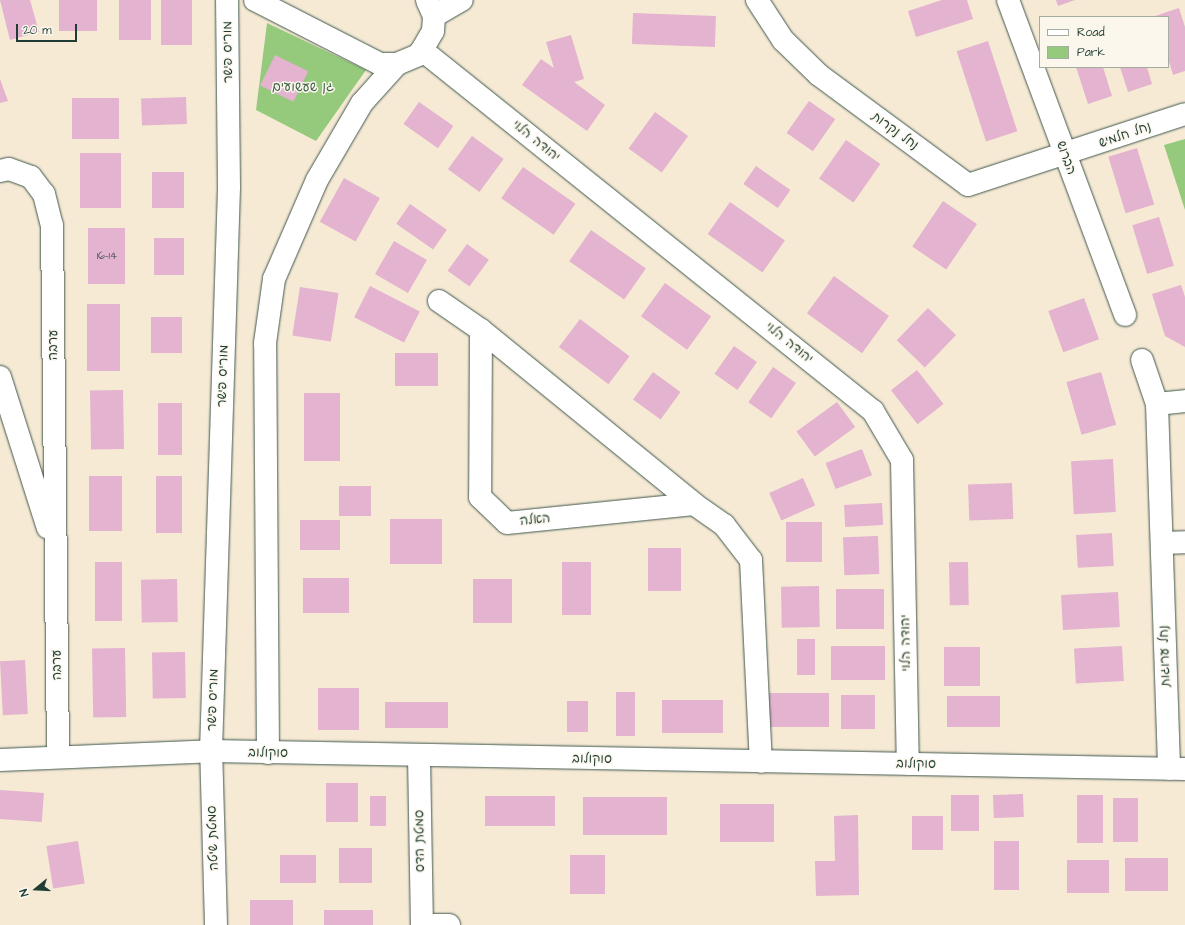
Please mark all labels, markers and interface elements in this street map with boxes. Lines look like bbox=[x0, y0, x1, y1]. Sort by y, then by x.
scale bar bbox=[18, 16, 79, 42]
legend bbox=[1039, 16, 1169, 68]
street label: מוריס פישר bbox=[220, 21, 236, 83]
text: 20 m bbox=[23, 22, 52, 39]
text: Road bbox=[1077, 24, 1105, 41]
text: Park bbox=[1077, 44, 1105, 61]
park label: גן שעשועים bbox=[272, 79, 334, 95]
street label: נחל נקרות bbox=[868, 109, 922, 153]
street label: יהודה הלוי bbox=[509, 117, 563, 165]
street label: נחל חלמיש bbox=[1097, 119, 1153, 151]
street label: הברוש bbox=[1053, 139, 1079, 177]
house number: 16-14 bbox=[97, 249, 117, 263]
street label: יהודה הלוי bbox=[762, 319, 816, 367]
street label: ערבה bbox=[45, 330, 61, 360]
street label: מוריס פישר bbox=[214, 345, 232, 407]
street label: האלה bbox=[519, 511, 551, 529]
street label: יהודה הלוי bbox=[898, 614, 914, 672]
street label: נחל ערוגות bbox=[1156, 625, 1174, 687]
street label: ערבה bbox=[49, 649, 65, 681]
street label: מוריס פישר bbox=[204, 669, 222, 731]
street label: סוקולוב bbox=[248, 745, 288, 761]
street label: סוקולוב bbox=[572, 751, 612, 767]
street label: סוקולוב bbox=[896, 756, 936, 772]
street label: סמטת שיטה bbox=[204, 805, 222, 871]
street label: סמטת הדס bbox=[412, 810, 428, 872]
north arrow bbox=[16, 869, 56, 909]
text: N bbox=[16, 887, 32, 898]

